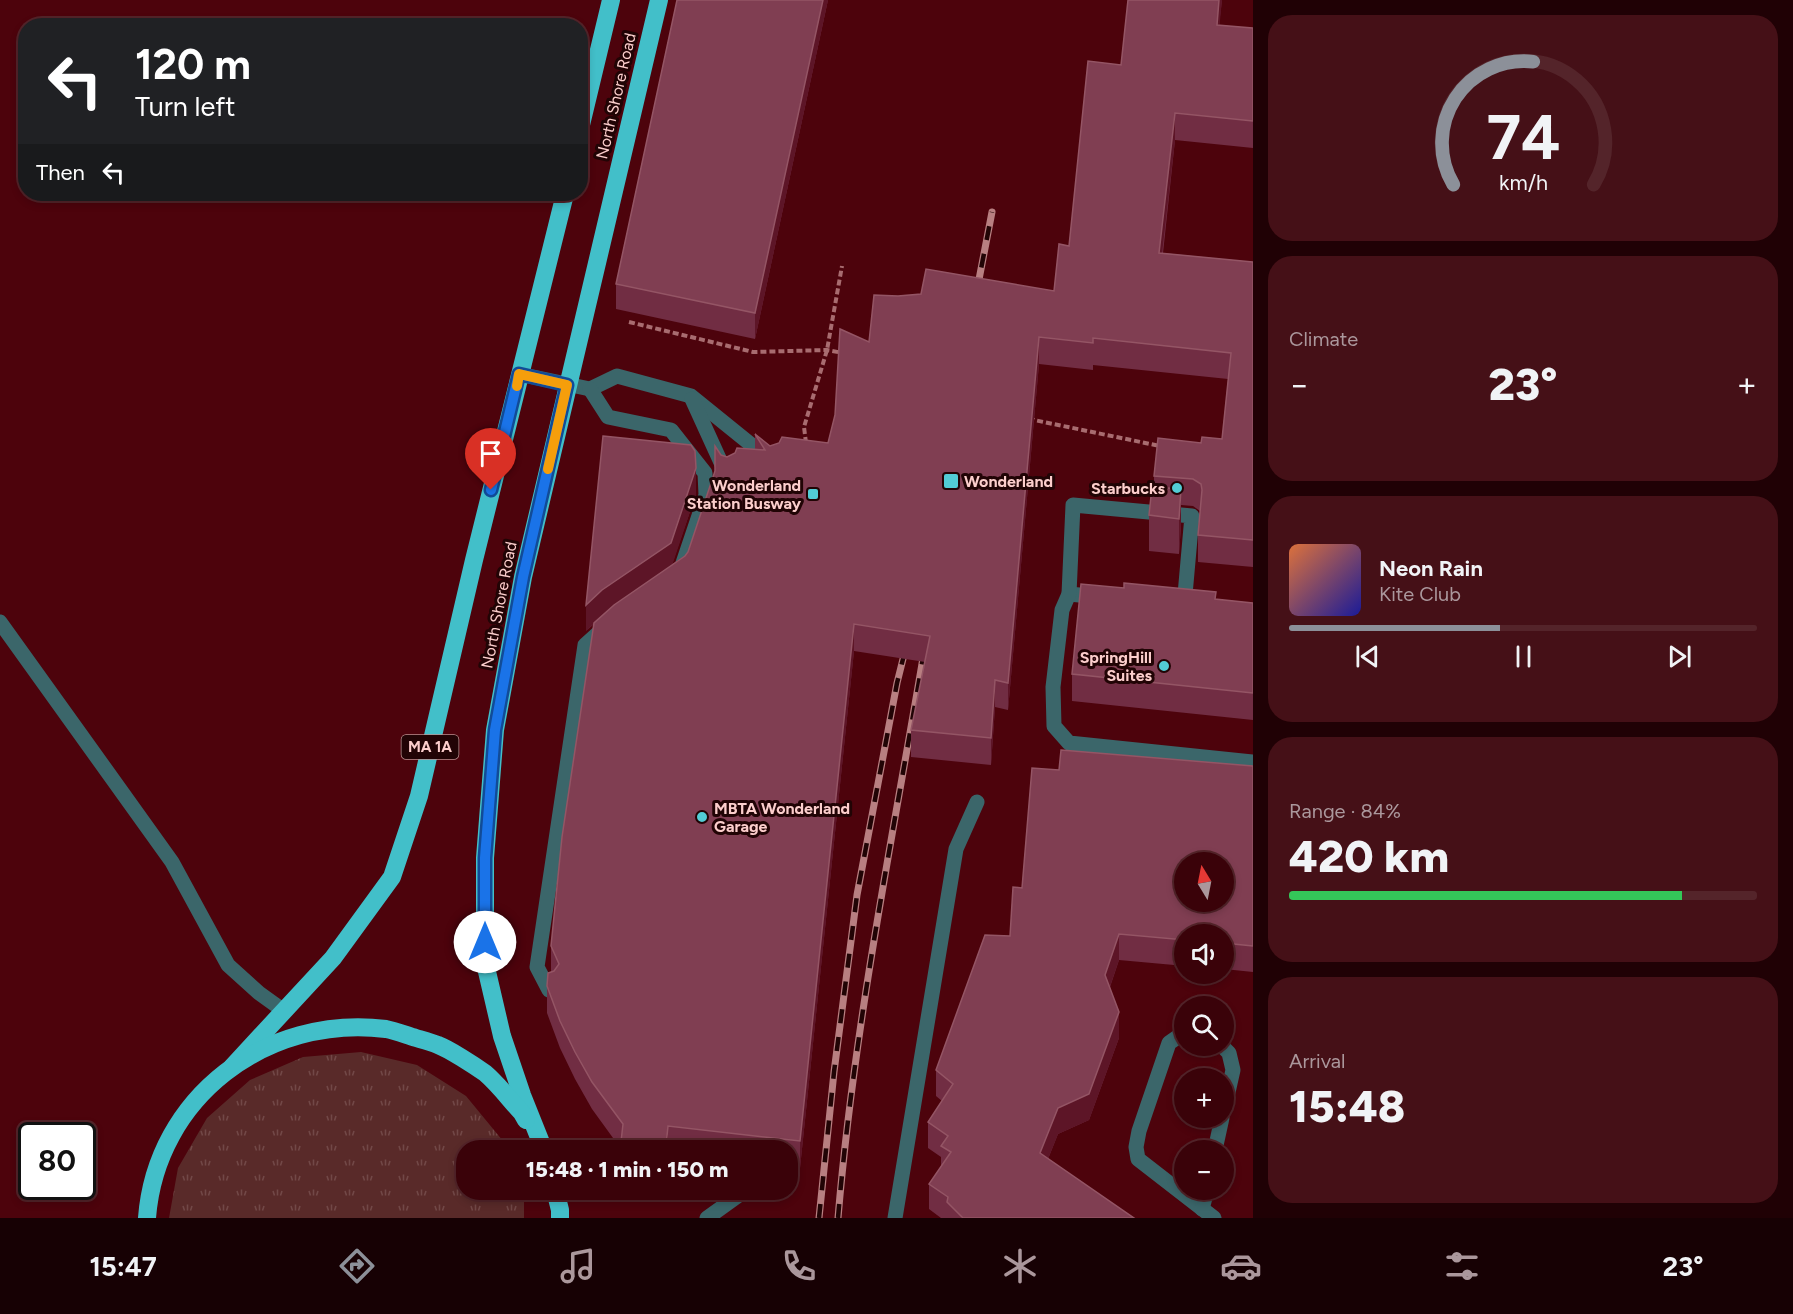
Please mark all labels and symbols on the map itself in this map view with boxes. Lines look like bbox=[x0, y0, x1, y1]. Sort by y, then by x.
street label: North Shore Road bbox=[592, 31, 640, 161]
pin bbox=[465, 428, 516, 490]
marker: Wonderland bbox=[942, 472, 960, 490]
place label: Wonderland bbox=[964, 472, 1053, 491]
place label: Wonderland Station Busway bbox=[687, 476, 802, 513]
place label: Starbucks bbox=[1091, 479, 1166, 498]
marker: Starbucks bbox=[1170, 481, 1184, 495]
marker: Wonderland Station Busway bbox=[806, 487, 820, 501]
street label: North Shore Road bbox=[477, 540, 521, 670]
place label: SpringHill Suites bbox=[1080, 648, 1153, 685]
marker: SpringHill Suites bbox=[1157, 659, 1171, 673]
road number: MA 1A bbox=[402, 735, 458, 759]
place label: MBTA Wonderland Garage bbox=[714, 799, 850, 836]
marker: MBTA Wonderland Garage bbox=[695, 810, 709, 824]
north arrow bbox=[1174, 852, 1234, 912]
position arrow bbox=[453, 910, 517, 974]
speed limit sign: 80 bbox=[18, 1122, 96, 1200]

